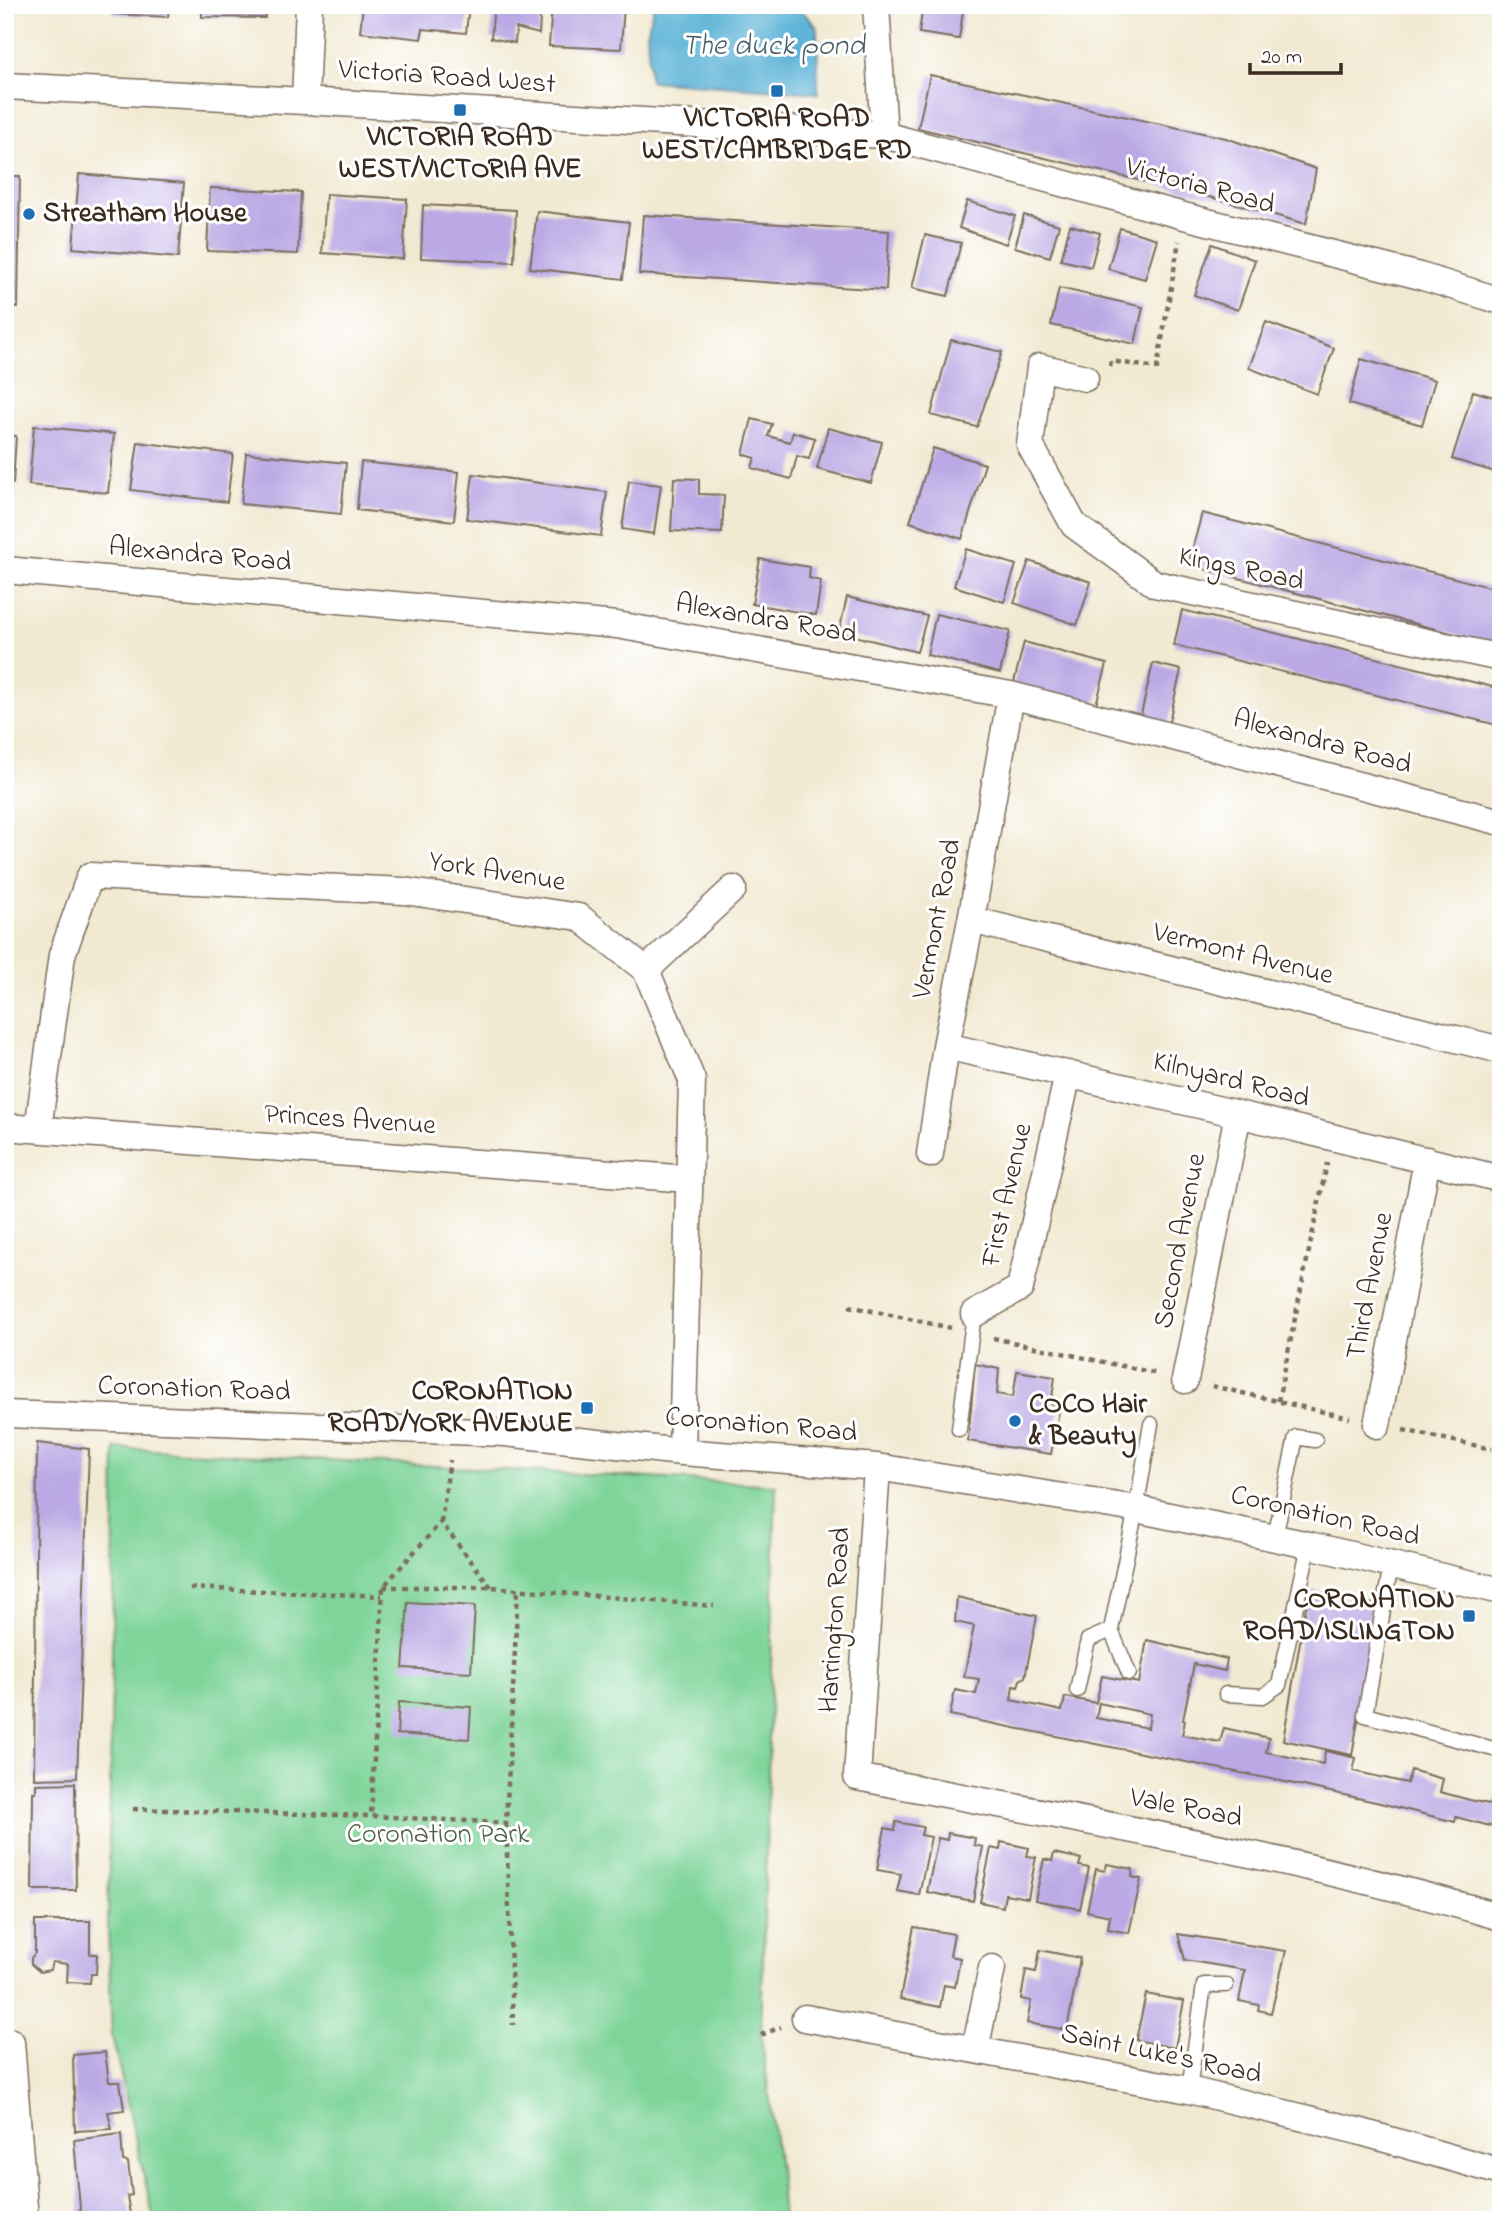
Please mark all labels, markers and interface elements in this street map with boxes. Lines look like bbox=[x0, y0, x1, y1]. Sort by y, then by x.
water label: The duck pond bbox=[681, 25, 866, 69]
scale bar bbox=[1250, 32, 1342, 76]
text: 20 m bbox=[1261, 43, 1302, 73]
street label: Victoria Road West bbox=[336, 50, 557, 106]
marker: VICTORIA ROAD WEST/CAMBRIDGE RD bbox=[769, 83, 785, 99]
place label: VICTORIA ROAD WEST/CAMBRIDGE RD bbox=[642, 99, 912, 172]
marker: VICTORIA ROAD WEST/VICTORIA AVE bbox=[452, 102, 468, 118]
place label: VICTORIA ROAD WEST/VICTORIA AVE bbox=[339, 118, 581, 191]
street label: Victoria Road bbox=[1120, 147, 1279, 227]
place label: Streatham House bbox=[43, 194, 248, 235]
marker: Streatham House bbox=[21, 206, 37, 222]
street label: Alexandra Road bbox=[107, 528, 293, 584]
street label: Kings Road bbox=[1175, 537, 1308, 603]
street label: Alexandra Road bbox=[672, 584, 860, 656]
street label: Alexandra Road bbox=[1228, 699, 1416, 787]
street label: Vermont Road bbox=[902, 835, 974, 1003]
street label: York Avenue bbox=[426, 842, 569, 904]
street label: Vermont Avenue bbox=[1148, 913, 1338, 997]
street label: Kilnyard Road bbox=[1148, 1042, 1314, 1120]
street label: Princes Avenue bbox=[263, 1095, 438, 1147]
street label: First Avenue bbox=[971, 1119, 1045, 1272]
street label: Second Avenue bbox=[1144, 1149, 1218, 1332]
street label: Third Avenue bbox=[1337, 1208, 1405, 1363]
street label: Coronation Road bbox=[97, 1366, 291, 1414]
place label: CORONATION ROAD/YORK AVENUE bbox=[328, 1372, 573, 1445]
place label: COCO Hair & Beauty bbox=[1028, 1385, 1148, 1458]
street label: Coronation Road bbox=[663, 1397, 859, 1455]
marker: CORONATION ROAD/YORK AVENUE bbox=[579, 1400, 595, 1416]
marker: COCO Hair & Beauty bbox=[1007, 1413, 1023, 1429]
street label: Coronation Road bbox=[1226, 1475, 1424, 1559]
street label: Harrington Road bbox=[809, 1526, 863, 1714]
place label: CORONATION ROAD/ISLINGTON bbox=[1243, 1580, 1455, 1653]
marker: CORONATION ROAD/ISLINGTON bbox=[1461, 1608, 1477, 1624]
street label: Vale Road bbox=[1125, 1778, 1246, 1840]
park label: Coronation Park bbox=[347, 1815, 530, 1856]
street label: Saint Luke's Road bbox=[1057, 2014, 1266, 2096]

